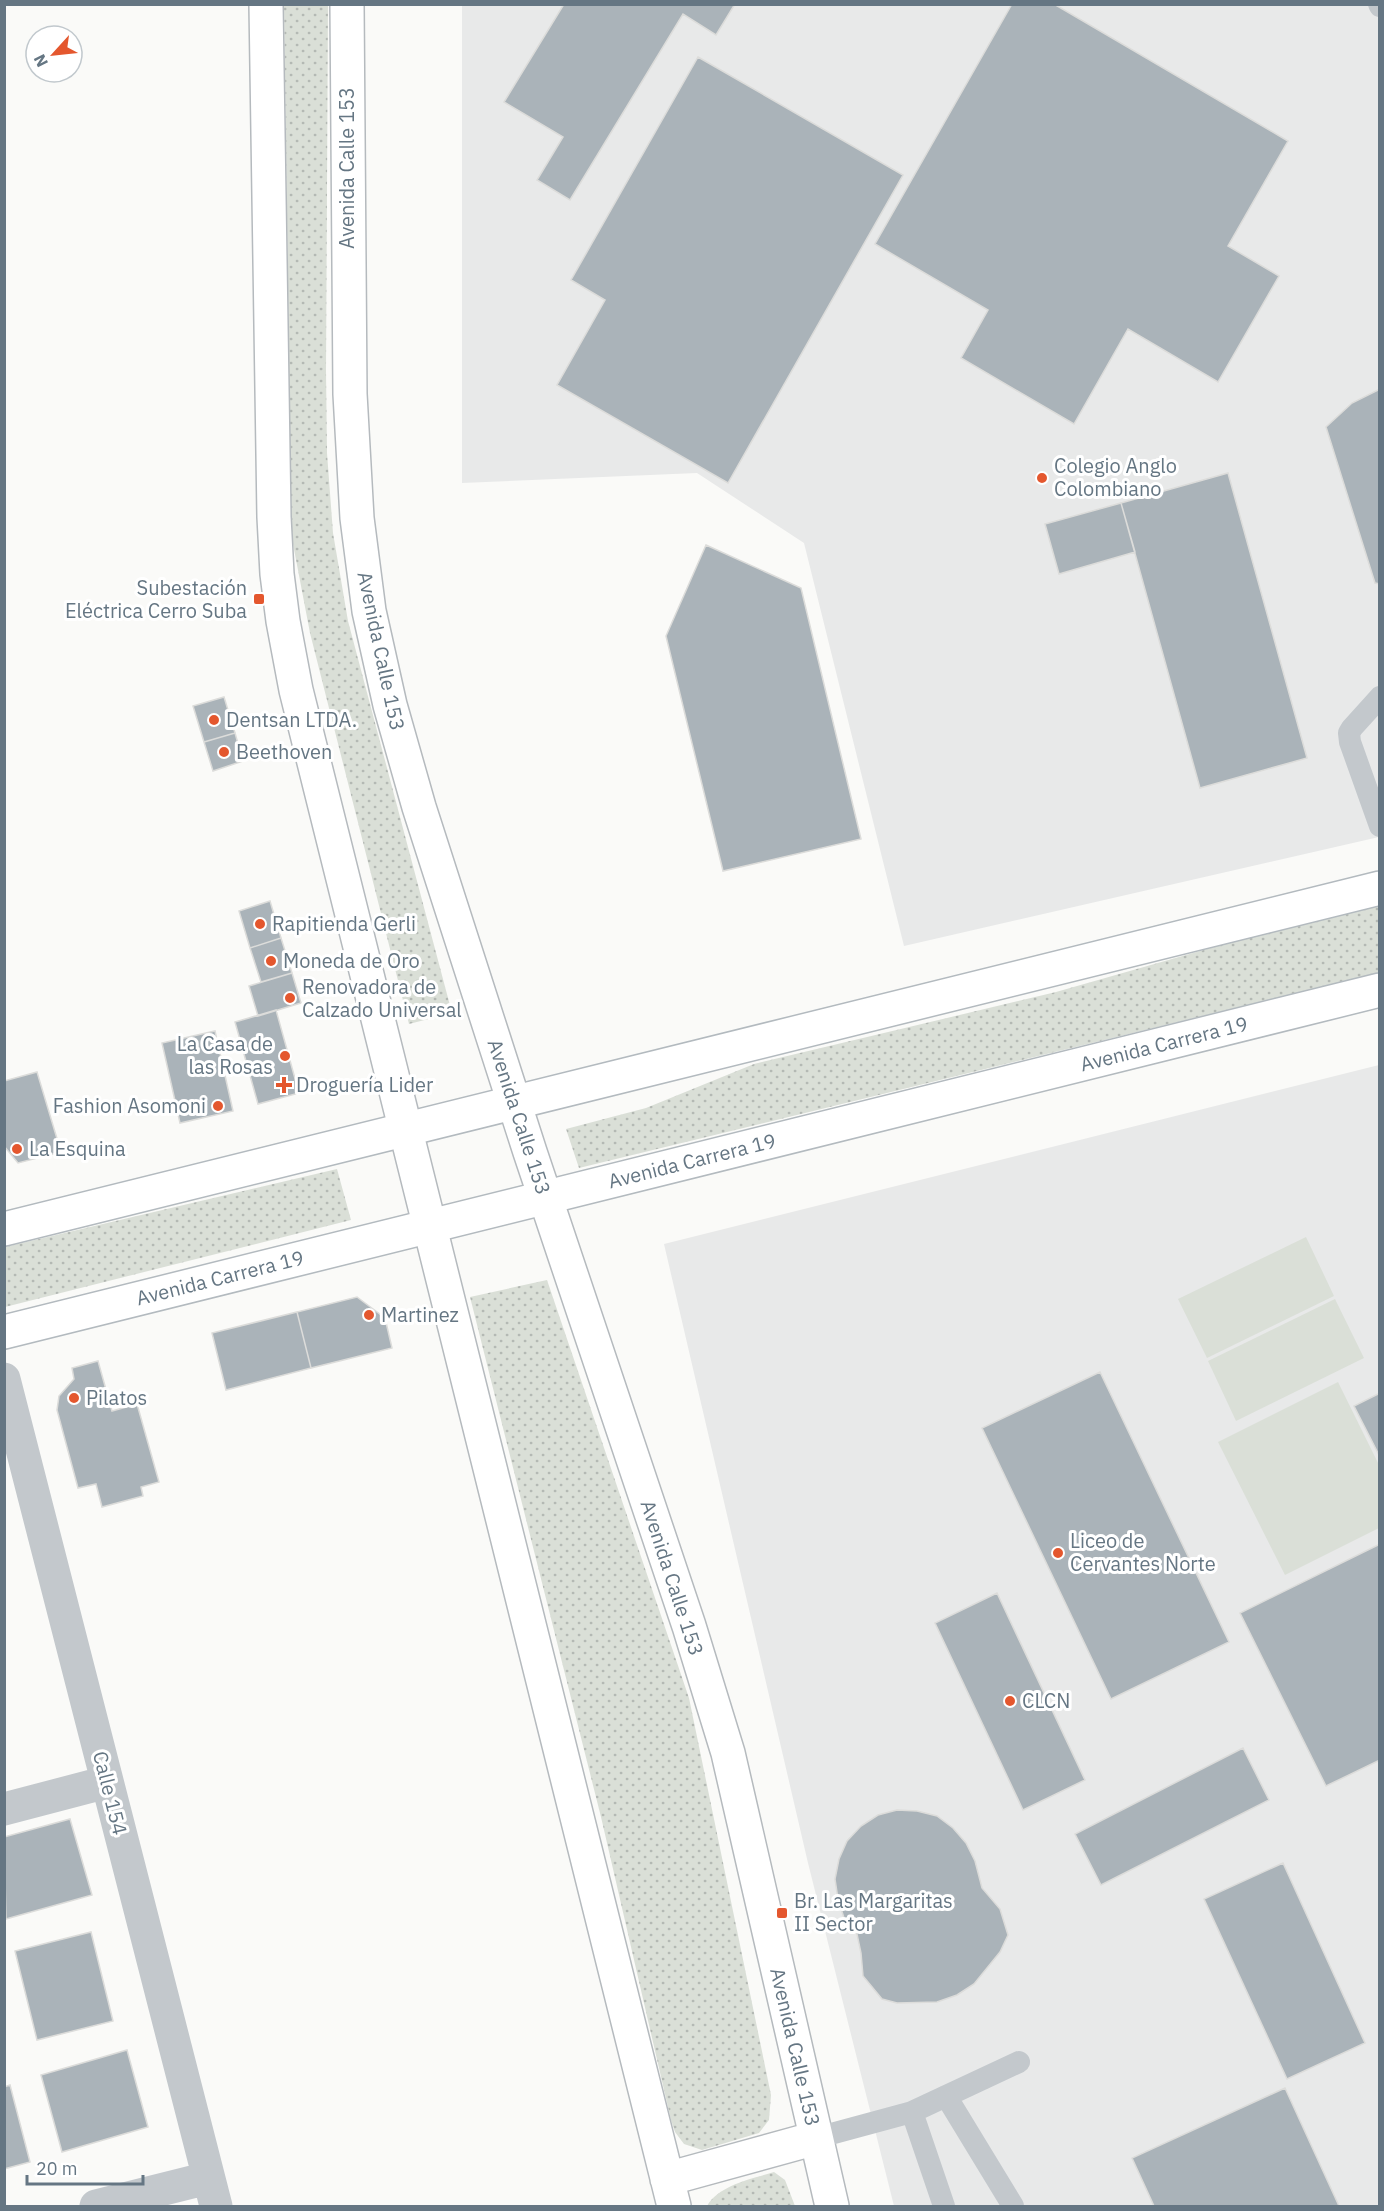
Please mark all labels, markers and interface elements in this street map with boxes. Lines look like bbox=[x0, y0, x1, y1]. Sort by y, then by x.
north arrow bbox=[24, 24, 84, 84]
text: N bbox=[29, 51, 52, 71]
street label: Avenida Calle 153 bbox=[333, 87, 360, 249]
place label: Colegio Anglo Colombiano bbox=[1054, 452, 1177, 502]
marker: Colegio Anglo Colombiano bbox=[1035, 471, 1049, 485]
street label: Avenida Calle 153 bbox=[351, 569, 412, 733]
place label: Subestación Eléctrica Cerro Suba bbox=[65, 574, 247, 624]
marker: Subestación Eléctrica Cerro Suba bbox=[252, 592, 266, 606]
place label: Dentsan LTDA. bbox=[226, 706, 357, 733]
marker: Dentsan LTDA. bbox=[207, 713, 221, 727]
place label: Beethoven bbox=[236, 738, 332, 765]
marker: Beethoven bbox=[217, 745, 231, 759]
place label: Rapitienda Gerli bbox=[272, 910, 416, 937]
marker: Rapitienda Gerli bbox=[253, 917, 267, 931]
place label: Moneda de Oro bbox=[283, 947, 420, 974]
marker: Moneda de Oro bbox=[264, 954, 278, 968]
place label: Renovadora de Calzado Universal bbox=[302, 973, 462, 1023]
marker: Renovadora de Calzado Universal bbox=[283, 991, 297, 1005]
street label: Avenida Carrera 19 bbox=[1077, 1010, 1250, 1077]
place label: La Casa de las Rosas bbox=[177, 1030, 273, 1080]
street label: Avenida Calle 153 bbox=[482, 1036, 557, 1198]
marker: La Casa de las Rosas bbox=[278, 1049, 292, 1063]
place label: Droguería Lider bbox=[296, 1071, 433, 1098]
marker: Droguería Lider bbox=[277, 1078, 291, 1092]
place label: Fashion Asomoni bbox=[53, 1092, 206, 1119]
marker: Fashion Asomoni bbox=[211, 1099, 225, 1113]
street label: Avenida Carrera 19 bbox=[605, 1127, 778, 1194]
place label: La Esquina bbox=[29, 1135, 126, 1162]
marker: La Esquina bbox=[10, 1142, 24, 1156]
street label: Avenida Carrera 19 bbox=[133, 1244, 306, 1311]
place label: Martinez bbox=[381, 1301, 459, 1328]
marker: Martinez bbox=[362, 1308, 376, 1322]
place label: Pilatos bbox=[86, 1384, 147, 1411]
marker: Pilatos bbox=[67, 1391, 81, 1405]
street label: Avenida Calle 153 bbox=[635, 1497, 710, 1659]
place label: Liceo de Cervantes Norte bbox=[1070, 1527, 1216, 1577]
marker: Liceo de Cervantes Norte bbox=[1051, 1546, 1065, 1560]
place label: CLCN bbox=[1022, 1687, 1070, 1714]
marker: CLCN bbox=[1003, 1694, 1017, 1708]
street label: Calle 154 bbox=[87, 1748, 134, 1838]
place label: Br. Las Margaritas II Sector bbox=[794, 1887, 953, 1937]
marker: Br. Las Margaritas II Sector bbox=[775, 1906, 789, 1920]
street label: Avenida Calle 153 bbox=[764, 1965, 827, 2129]
scale bar bbox=[27, 2148, 142, 2186]
text: 20 m bbox=[36, 2157, 78, 2180]

